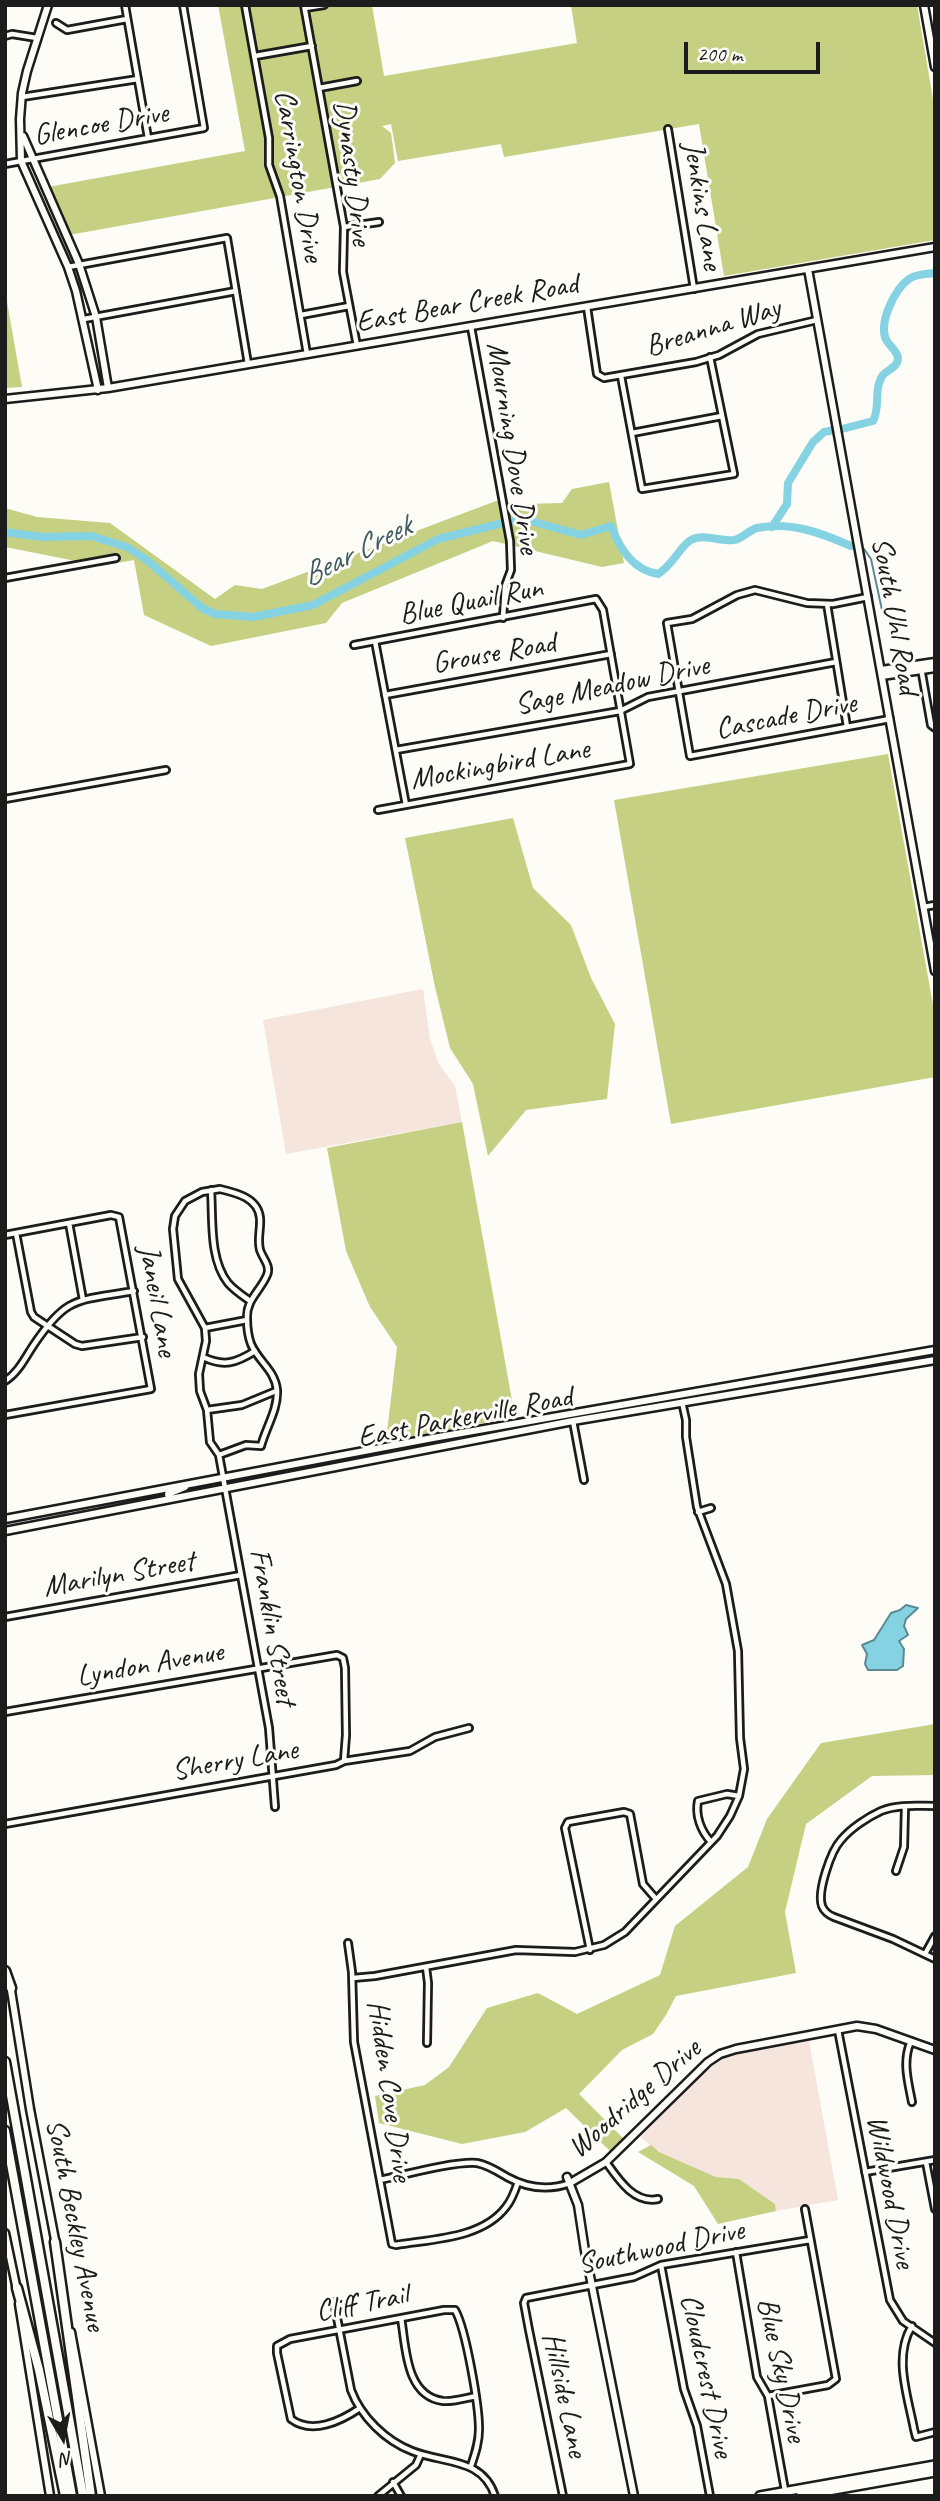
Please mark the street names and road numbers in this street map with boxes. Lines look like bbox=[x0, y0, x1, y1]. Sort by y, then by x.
street label: Carrington Drive bbox=[265, 87, 331, 265]
street label: Glencoe Drive bbox=[31, 95, 171, 155]
street label: Dynasty Drive bbox=[325, 98, 379, 248]
street label: Jenkins Lane bbox=[674, 140, 730, 272]
street label: East Bear Creek Road bbox=[353, 267, 581, 341]
street label: Breanna Way bbox=[641, 290, 785, 366]
street label: Mourning Dove Drive bbox=[477, 340, 547, 556]
street label: South Uhl Road bbox=[863, 535, 925, 697]
street label: Blue Quail Run bbox=[396, 570, 546, 634]
street label: Grouse Road bbox=[430, 625, 558, 683]
street label: Sage Meadow Drive bbox=[512, 648, 712, 724]
street label: Cascade Drive bbox=[713, 686, 859, 748]
street label: Mockingbird Lane bbox=[408, 732, 592, 798]
street label: Janeil Lane bbox=[130, 1243, 184, 1359]
street label: East Parkerville Road bbox=[355, 1380, 575, 1456]
street label: Marilyn Street bbox=[41, 1544, 197, 1606]
street label: Franklin Street bbox=[241, 1546, 303, 1708]
street label: Lyndon Avenue bbox=[74, 1634, 226, 1696]
street label: Sherry Lane bbox=[169, 1732, 301, 1790]
street label: Hidden Cove Drive bbox=[358, 1998, 420, 2184]
street label: Woodridge Drive bbox=[561, 2032, 709, 2166]
street label: Wildwood Drive bbox=[858, 2113, 922, 2271]
street label: South Beckley Avenue bbox=[37, 2116, 113, 2334]
street label: Southwood Drive bbox=[575, 2213, 747, 2283]
street label: Cliff Trail bbox=[313, 2277, 411, 2331]
street label: Cloudcrest Drive bbox=[671, 2291, 741, 2461]
street label: Blue Sky Drive bbox=[748, 2295, 814, 2445]
street label: Hillside Lane bbox=[533, 2329, 595, 2461]

